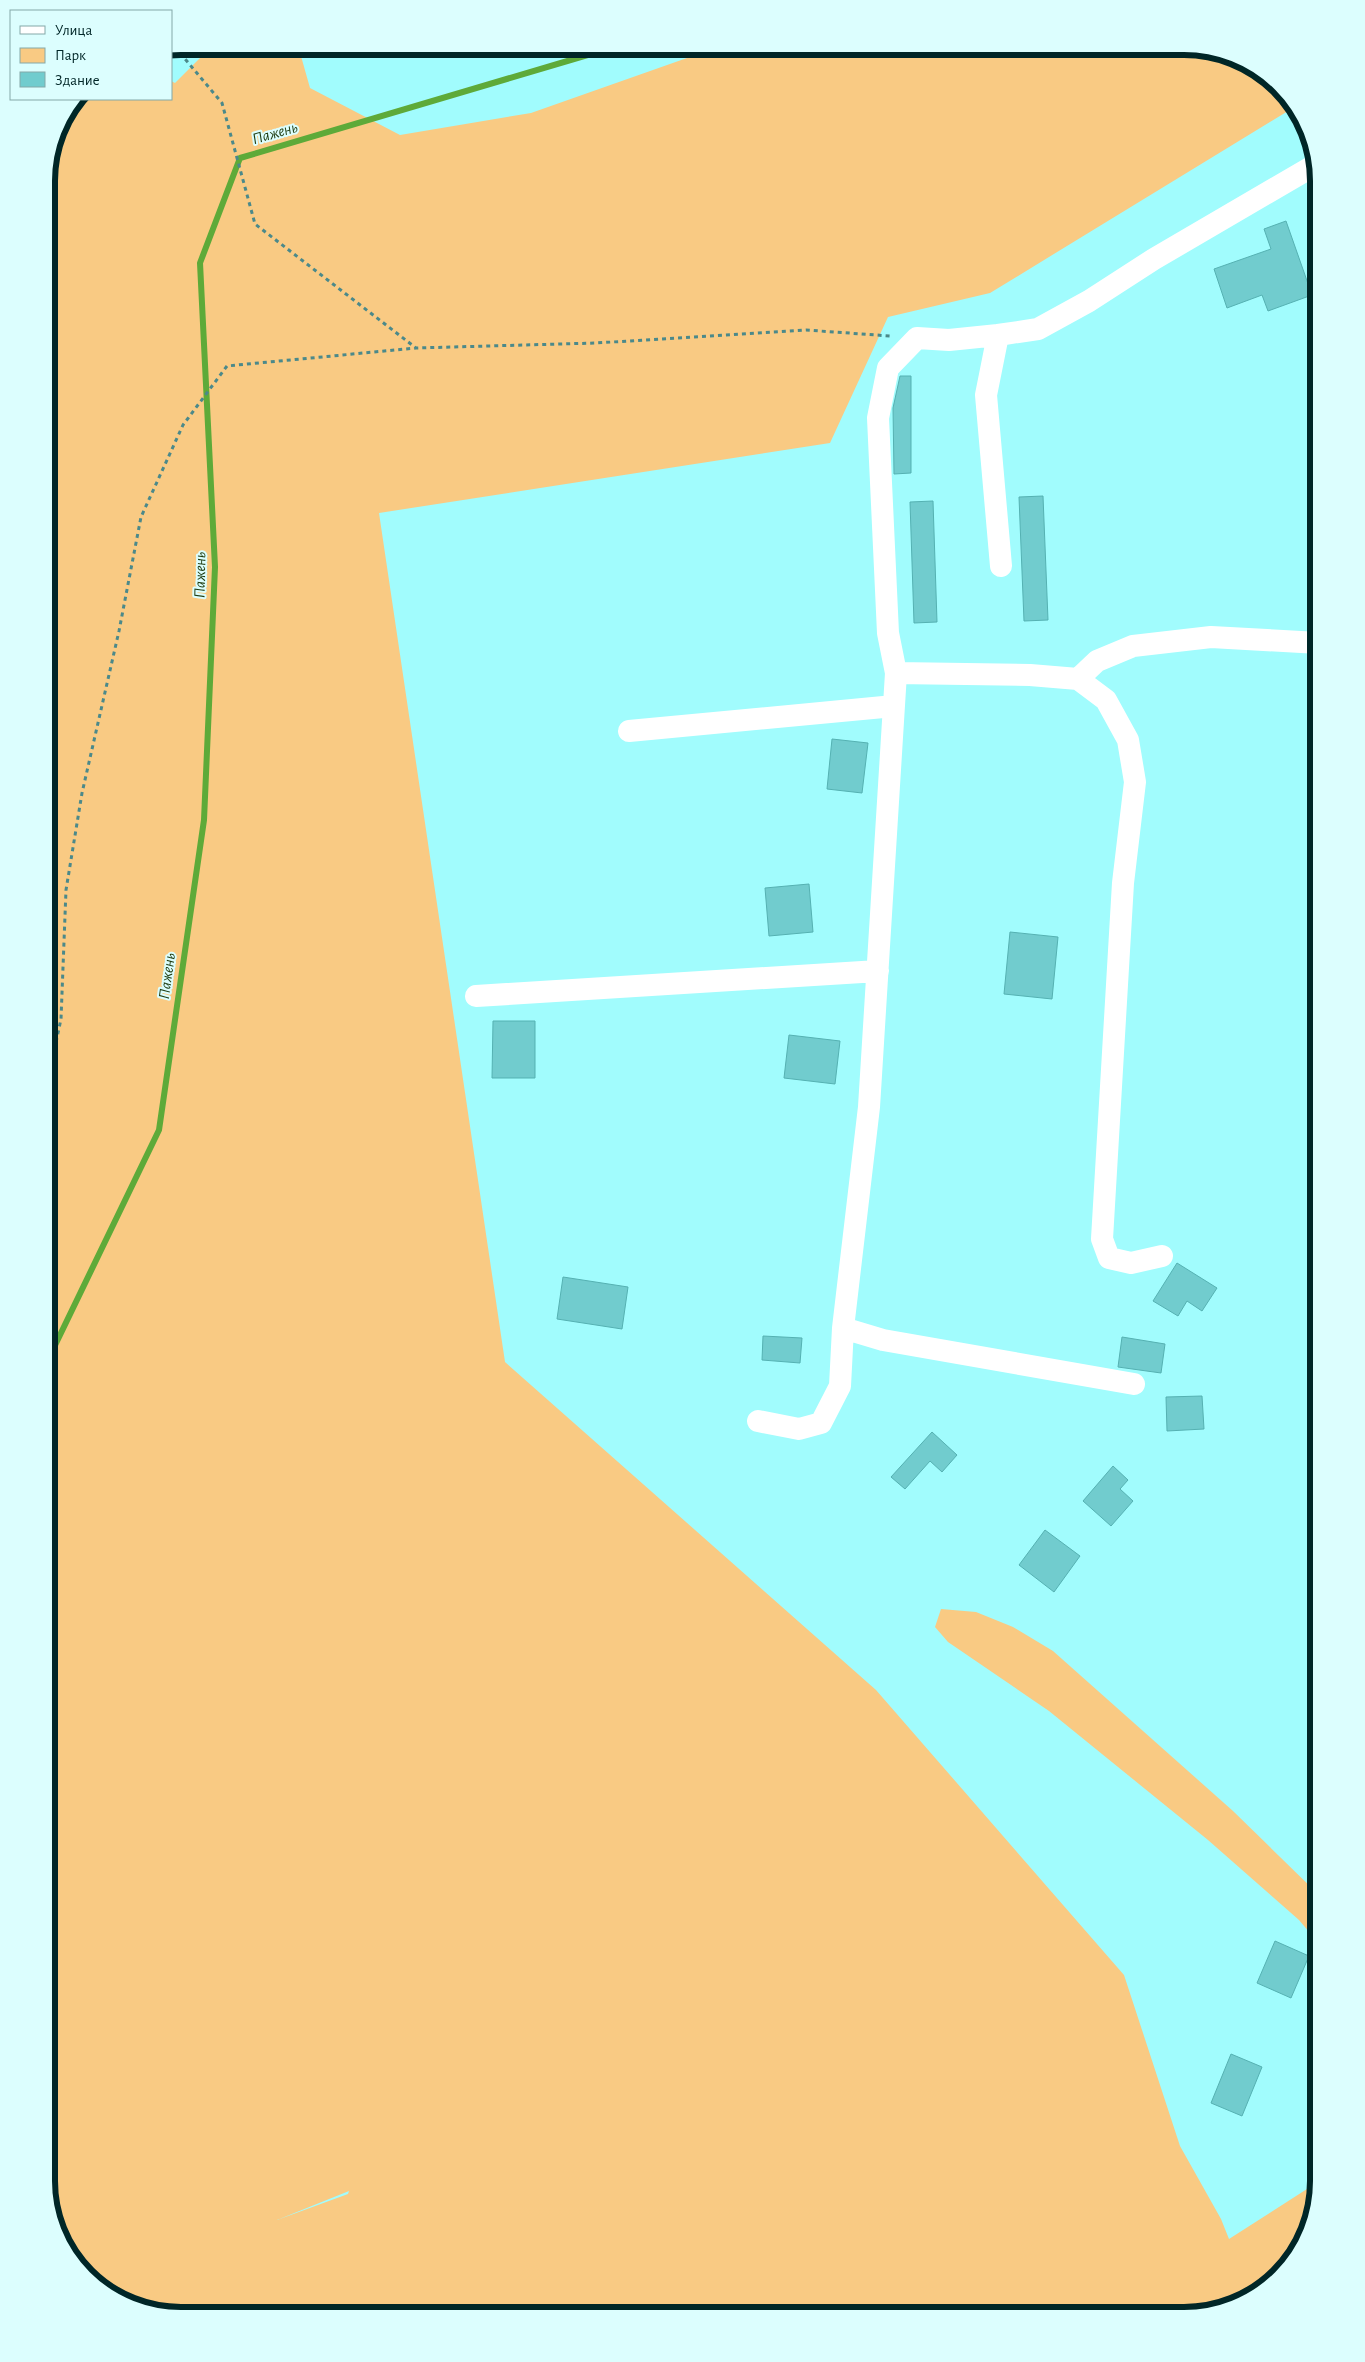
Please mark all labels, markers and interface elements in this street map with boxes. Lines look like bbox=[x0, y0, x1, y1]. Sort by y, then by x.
legend bbox=[10, 10, 172, 100]
text: Улица bbox=[55, 23, 92, 38]
text: Парк bbox=[55, 48, 86, 63]
text: Здание bbox=[55, 73, 100, 88]
water label: Пажень bbox=[251, 119, 299, 147]
water label: Пажень bbox=[192, 552, 208, 598]
water label: Пажень bbox=[156, 952, 178, 1000]

